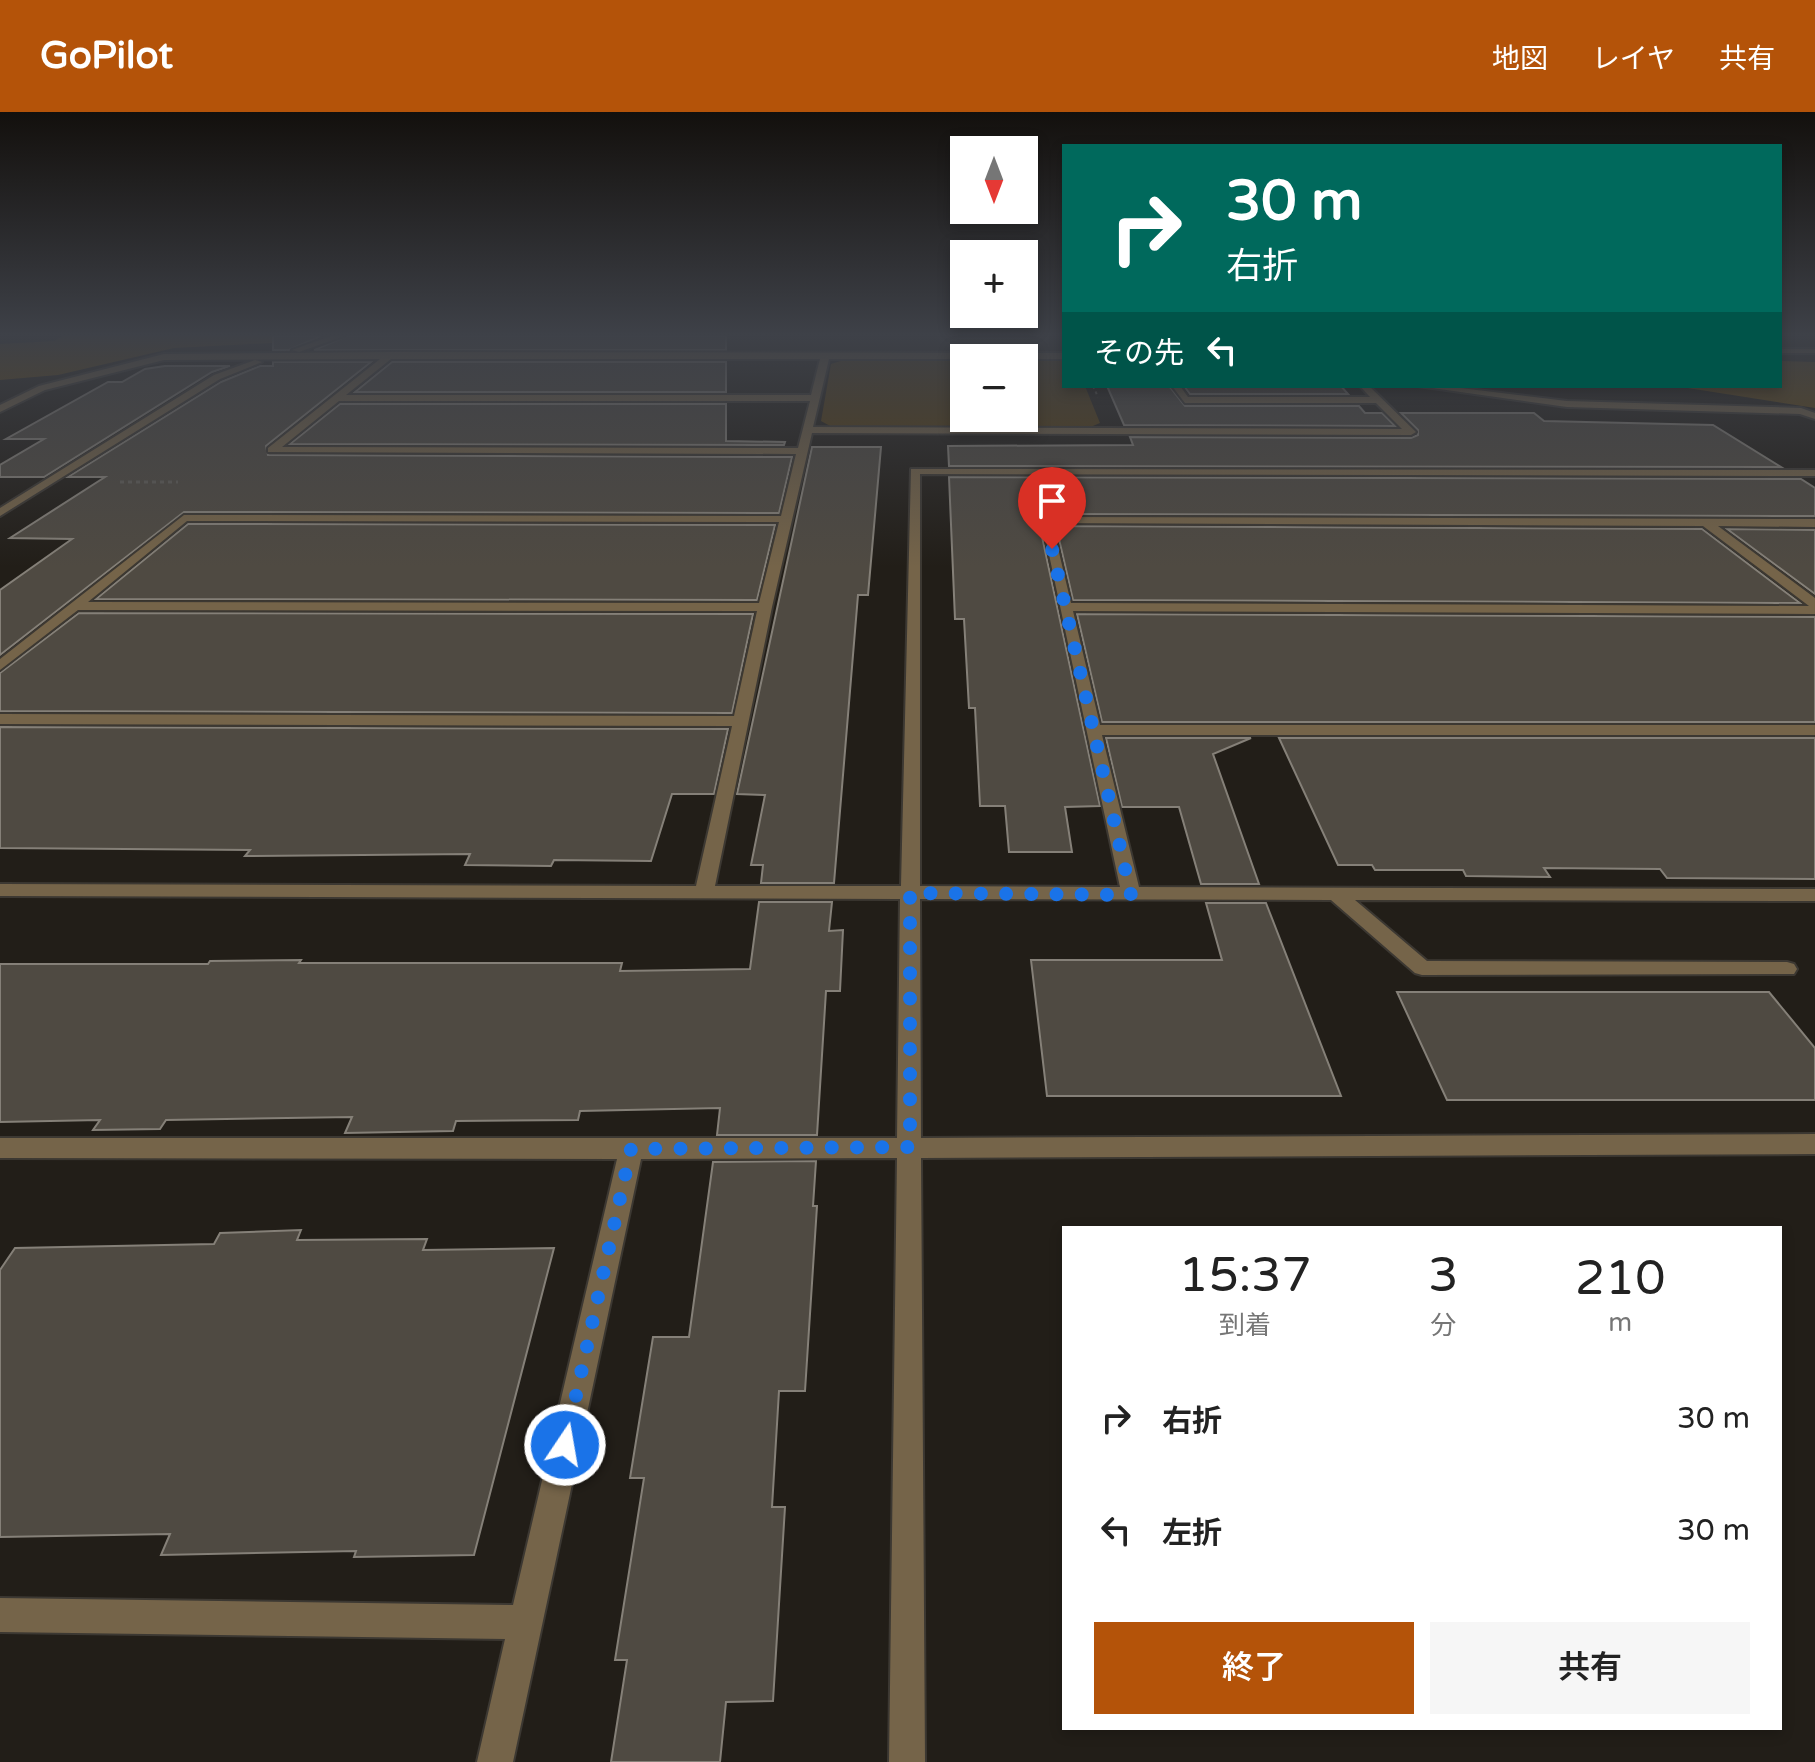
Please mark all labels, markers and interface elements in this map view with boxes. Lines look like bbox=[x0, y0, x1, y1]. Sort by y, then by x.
text: GoPilot bbox=[40, 33, 173, 79]
text: 地図 bbox=[1492, 42, 1548, 76]
text: レイヤ bbox=[1592, 42, 1675, 76]
text: 共有 bbox=[1719, 42, 1775, 76]
north arrow bbox=[950, 136, 1038, 224]
map controls bbox=[950, 136, 1038, 432]
text: 30 m bbox=[1226, 168, 1362, 235]
icon: right bbox=[1094, 176, 1198, 280]
button: + bbox=[950, 240, 1038, 328]
text: 右折 bbox=[1226, 245, 1298, 288]
icon: left bbox=[1200, 328, 1244, 372]
text: その先 bbox=[1094, 335, 1184, 372]
button: − bbox=[950, 344, 1038, 432]
pin bbox=[1018, 467, 1086, 549]
icon: arrive bbox=[1030, 479, 1074, 523]
text: 15:37 bbox=[1179, 1247, 1312, 1305]
text: 3 bbox=[1428, 1247, 1458, 1305]
text: 210 bbox=[1575, 1250, 1665, 1308]
text: m bbox=[1608, 1307, 1632, 1338]
text: 到着 bbox=[1219, 1310, 1271, 1341]
text: 分 bbox=[1430, 1310, 1456, 1341]
icon: right bbox=[1094, 1396, 1138, 1440]
text: 30 m bbox=[1677, 1400, 1750, 1437]
position arrow bbox=[523, 1403, 607, 1487]
text: 右折 bbox=[1162, 1403, 1222, 1440]
icon: left bbox=[1094, 1508, 1138, 1552]
text: 30 m bbox=[1677, 1512, 1750, 1549]
text: 左折 bbox=[1162, 1515, 1222, 1552]
button: 終了 bbox=[1094, 1622, 1414, 1714]
button: 共有 bbox=[1430, 1622, 1750, 1714]

